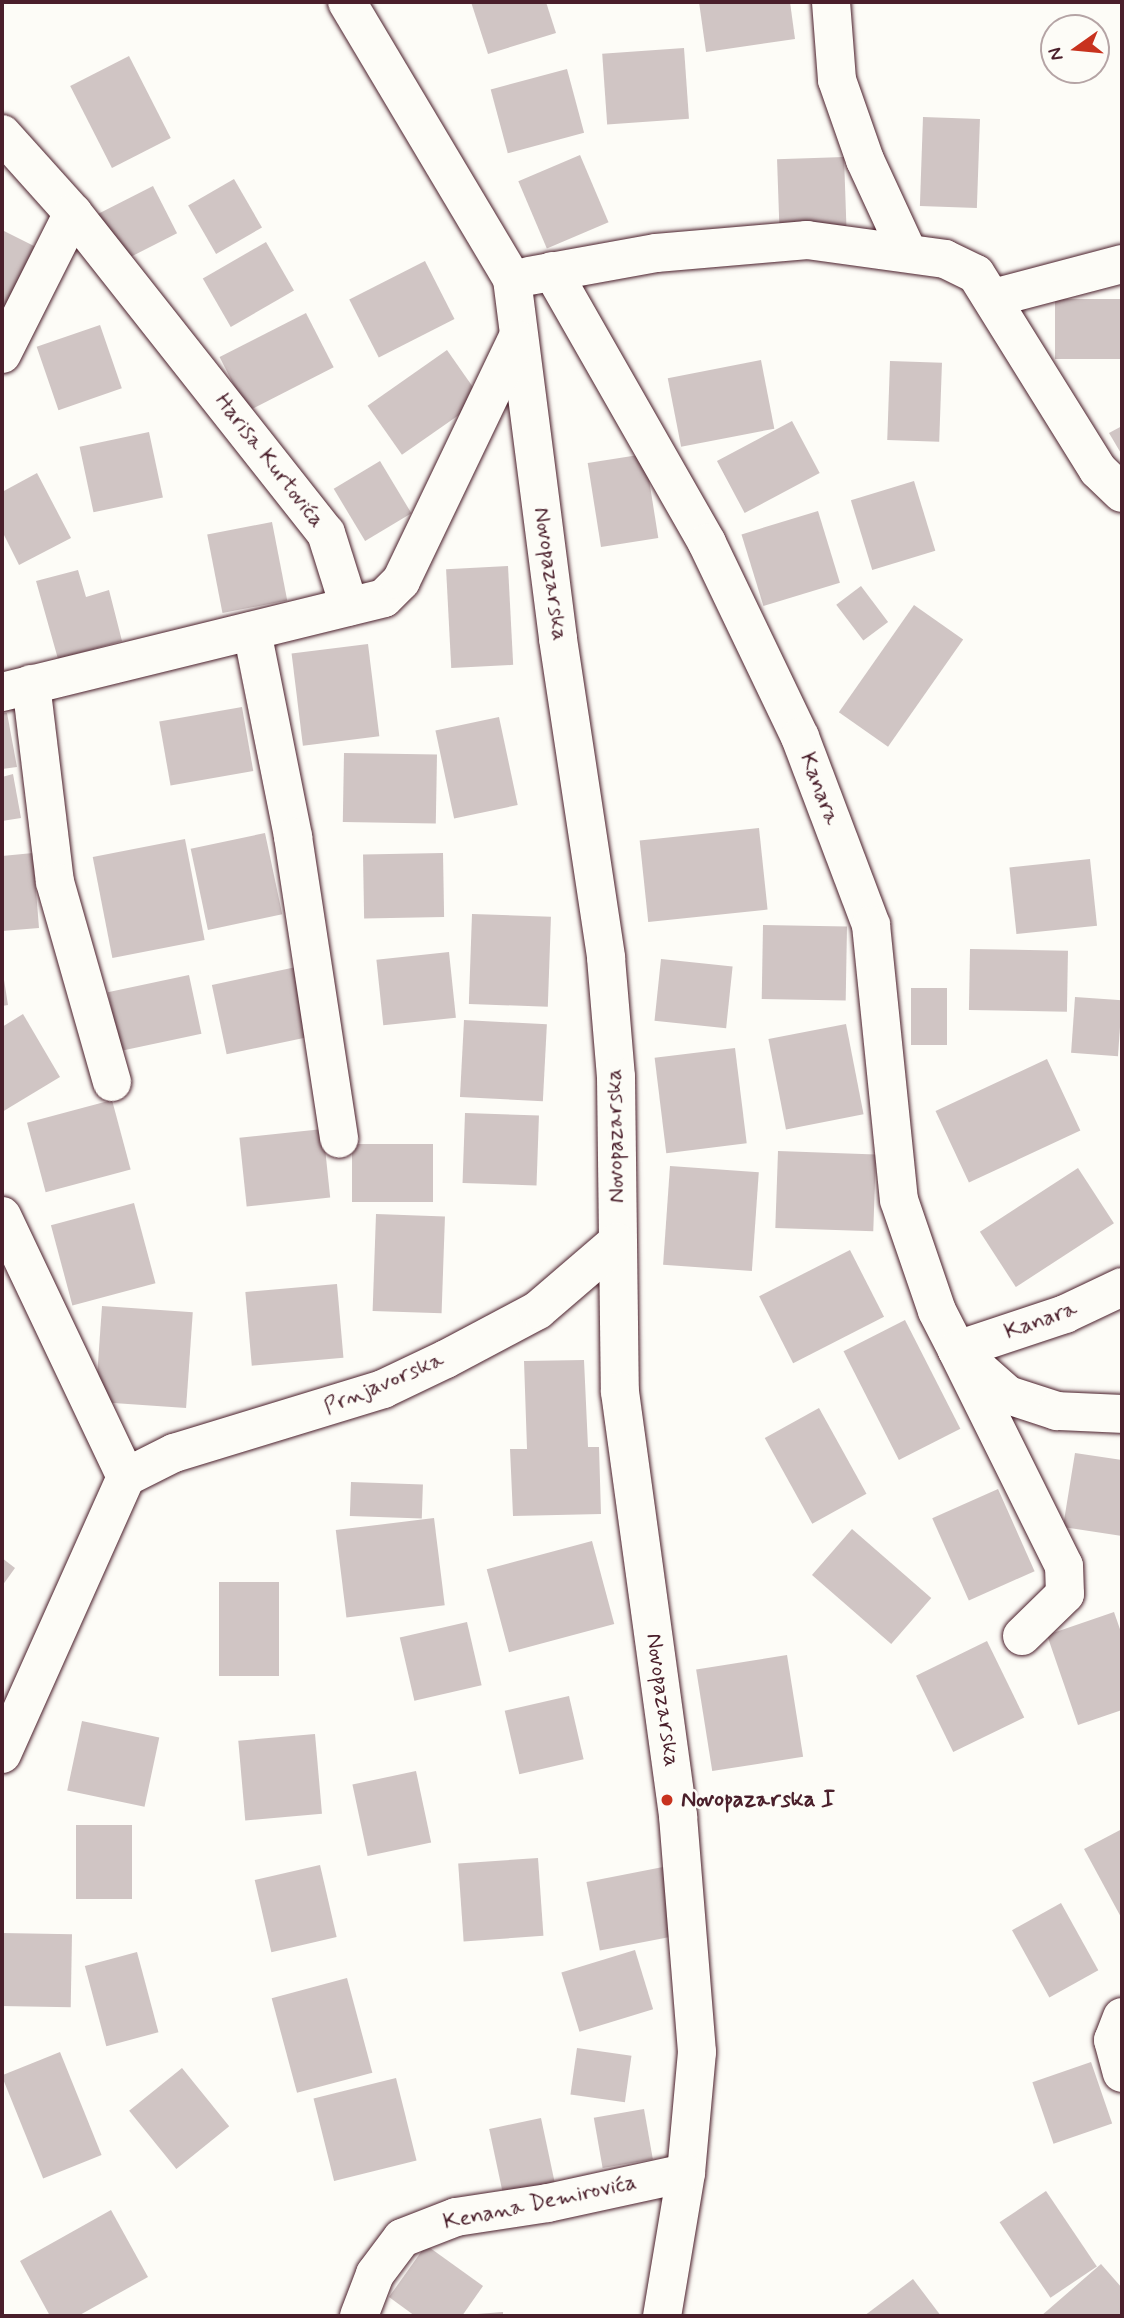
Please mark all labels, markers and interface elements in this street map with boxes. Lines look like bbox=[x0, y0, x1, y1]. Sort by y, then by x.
north arrow bbox=[1040, 14, 1110, 84]
text: N bbox=[1042, 45, 1070, 63]
street label: Harisa Kurtovića bbox=[208, 388, 330, 534]
street label: Novopazarska bbox=[527, 505, 573, 643]
street label: Kanara bbox=[793, 749, 845, 829]
street label: Novopazarska bbox=[601, 1068, 631, 1204]
street label: Kanara bbox=[1001, 1295, 1081, 1347]
street label: Prnjavorska bbox=[320, 1346, 448, 1422]
street label: Novopazarska bbox=[639, 1631, 685, 1769]
place label: Novopazarska I bbox=[681, 1786, 834, 1814]
marker: Novopazarska I bbox=[659, 1792, 675, 1808]
street label: Kenana Demirovića bbox=[441, 2169, 639, 2237]

